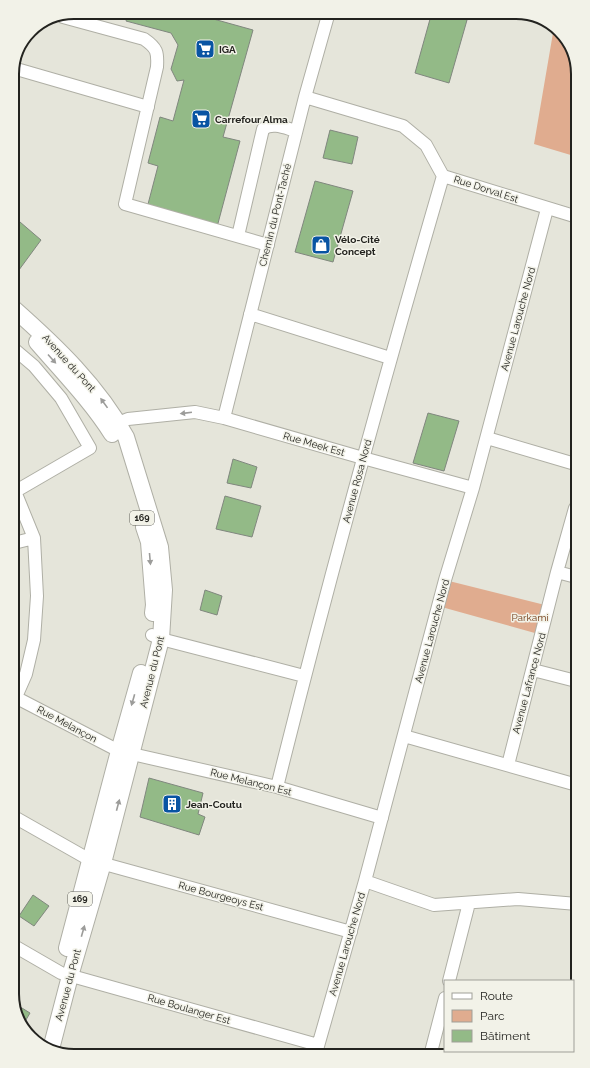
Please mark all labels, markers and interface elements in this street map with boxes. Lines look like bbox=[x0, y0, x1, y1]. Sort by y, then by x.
supermarket icon: IGA bbox=[194, 38, 216, 60]
place label: IGA bbox=[219, 44, 236, 55]
supermarket icon: Carrefour Alma bbox=[190, 108, 212, 130]
place label: Carrefour Alma bbox=[215, 114, 288, 125]
street label: Chemin du Pont-Taché bbox=[257, 162, 293, 268]
street label: Rue Dorval Est bbox=[452, 173, 520, 205]
shop icon: Vélo-Cité Concept bbox=[310, 234, 332, 256]
place label: Vélo-Cité Concept bbox=[335, 234, 380, 257]
street label: Avenue Larouche Nord bbox=[499, 266, 537, 372]
street label: Avenue du Pont bbox=[40, 332, 98, 394]
one-way arrow bbox=[47, 354, 56, 364]
one-way arrow bbox=[100, 397, 108, 408]
one-way arrow bbox=[180, 410, 192, 416]
street label: Rue Meek Est bbox=[282, 430, 347, 458]
street label: Avenue Rosa Nord bbox=[341, 438, 373, 524]
road number: 169 bbox=[130, 511, 154, 525]
one-way arrow bbox=[147, 553, 153, 565]
street label: Avenue Larouche Nord bbox=[413, 578, 451, 684]
park label: Parkami bbox=[511, 612, 549, 623]
street label: Avenue Lafrance Nord bbox=[510, 631, 548, 735]
street label: Avenue du Pont bbox=[138, 634, 166, 709]
one-way arrow bbox=[130, 695, 136, 707]
street label: Rue Melançon bbox=[35, 704, 99, 745]
street label: Rue Melançon Est bbox=[209, 767, 293, 798]
building icon: Jean-Coutu bbox=[161, 793, 183, 815]
one-way arrow bbox=[115, 799, 121, 811]
place label: Jean-Coutu bbox=[186, 799, 242, 810]
street label: Rue Bourgeoys Est bbox=[177, 879, 265, 913]
street label: Avenue Larouche Nord bbox=[327, 891, 367, 997]
road number: 169 bbox=[68, 892, 92, 906]
one-way arrow bbox=[80, 924, 86, 936]
street label: Avenue du Pont bbox=[53, 947, 83, 1022]
legend bbox=[444, 980, 574, 1052]
text: Route bbox=[480, 989, 513, 1003]
street label: Rue Boulanger Est bbox=[146, 992, 232, 1026]
text: Parc bbox=[480, 1009, 505, 1023]
text: Bâtiment bbox=[480, 1029, 530, 1043]

